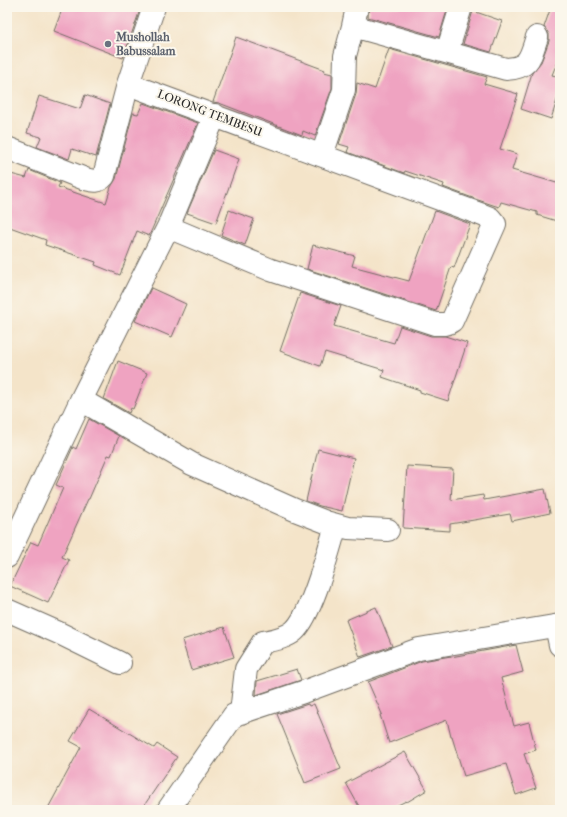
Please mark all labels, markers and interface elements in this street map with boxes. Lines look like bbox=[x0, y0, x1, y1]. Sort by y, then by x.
place label: Mushollah Babussalam bbox=[115, 30, 177, 58]
marker: Mushollah Babussalam bbox=[103, 39, 113, 49]
street label: LORONG TEMBESU bbox=[156, 87, 265, 140]

